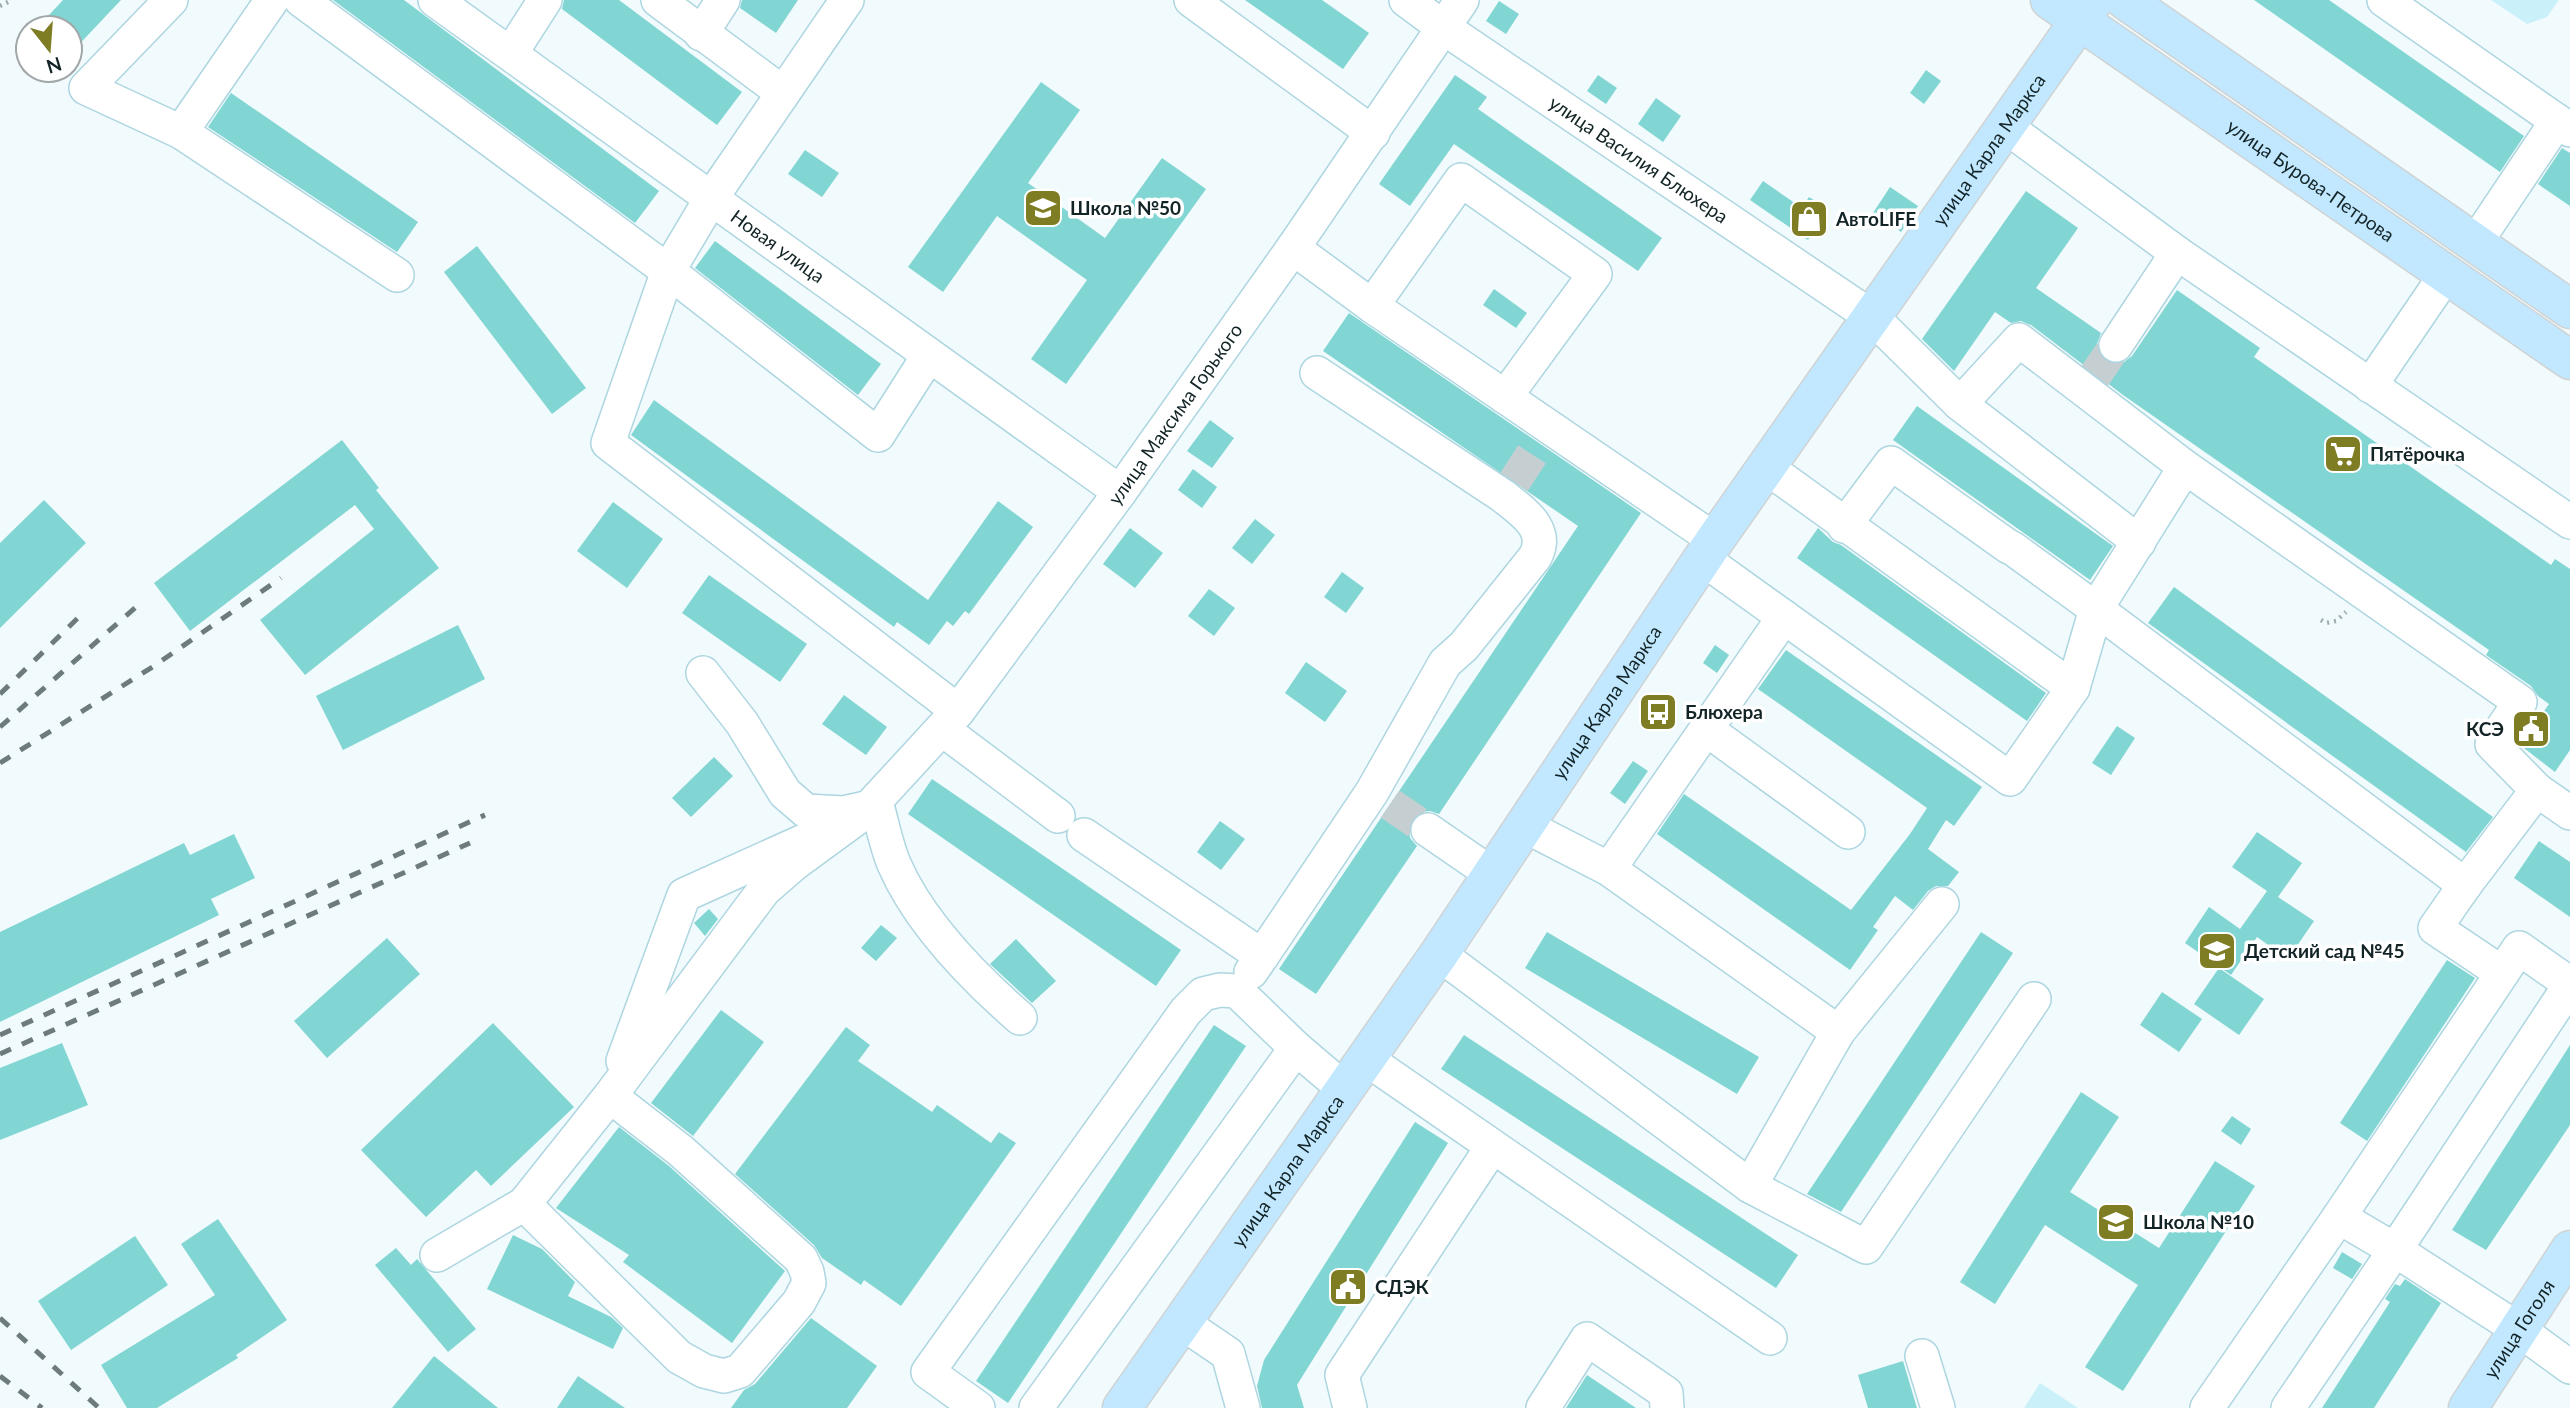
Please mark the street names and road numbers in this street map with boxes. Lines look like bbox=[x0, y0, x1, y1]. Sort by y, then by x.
street label: улица Карла Маркса bbox=[1927, 69, 2050, 230]
street label: улица Василия Блюхера bbox=[1545, 90, 1733, 228]
street label: улица Бурова-Петрова bbox=[2223, 114, 2399, 246]
street label: Новая улица bbox=[727, 204, 829, 287]
street label: улица Максима Горького bbox=[1103, 319, 1247, 509]
street label: улица Карла Маркса bbox=[1547, 621, 1666, 784]
street label: улица Карла Маркса bbox=[1226, 1090, 1348, 1251]
street label: улица Гоголя bbox=[2478, 1275, 2559, 1382]

